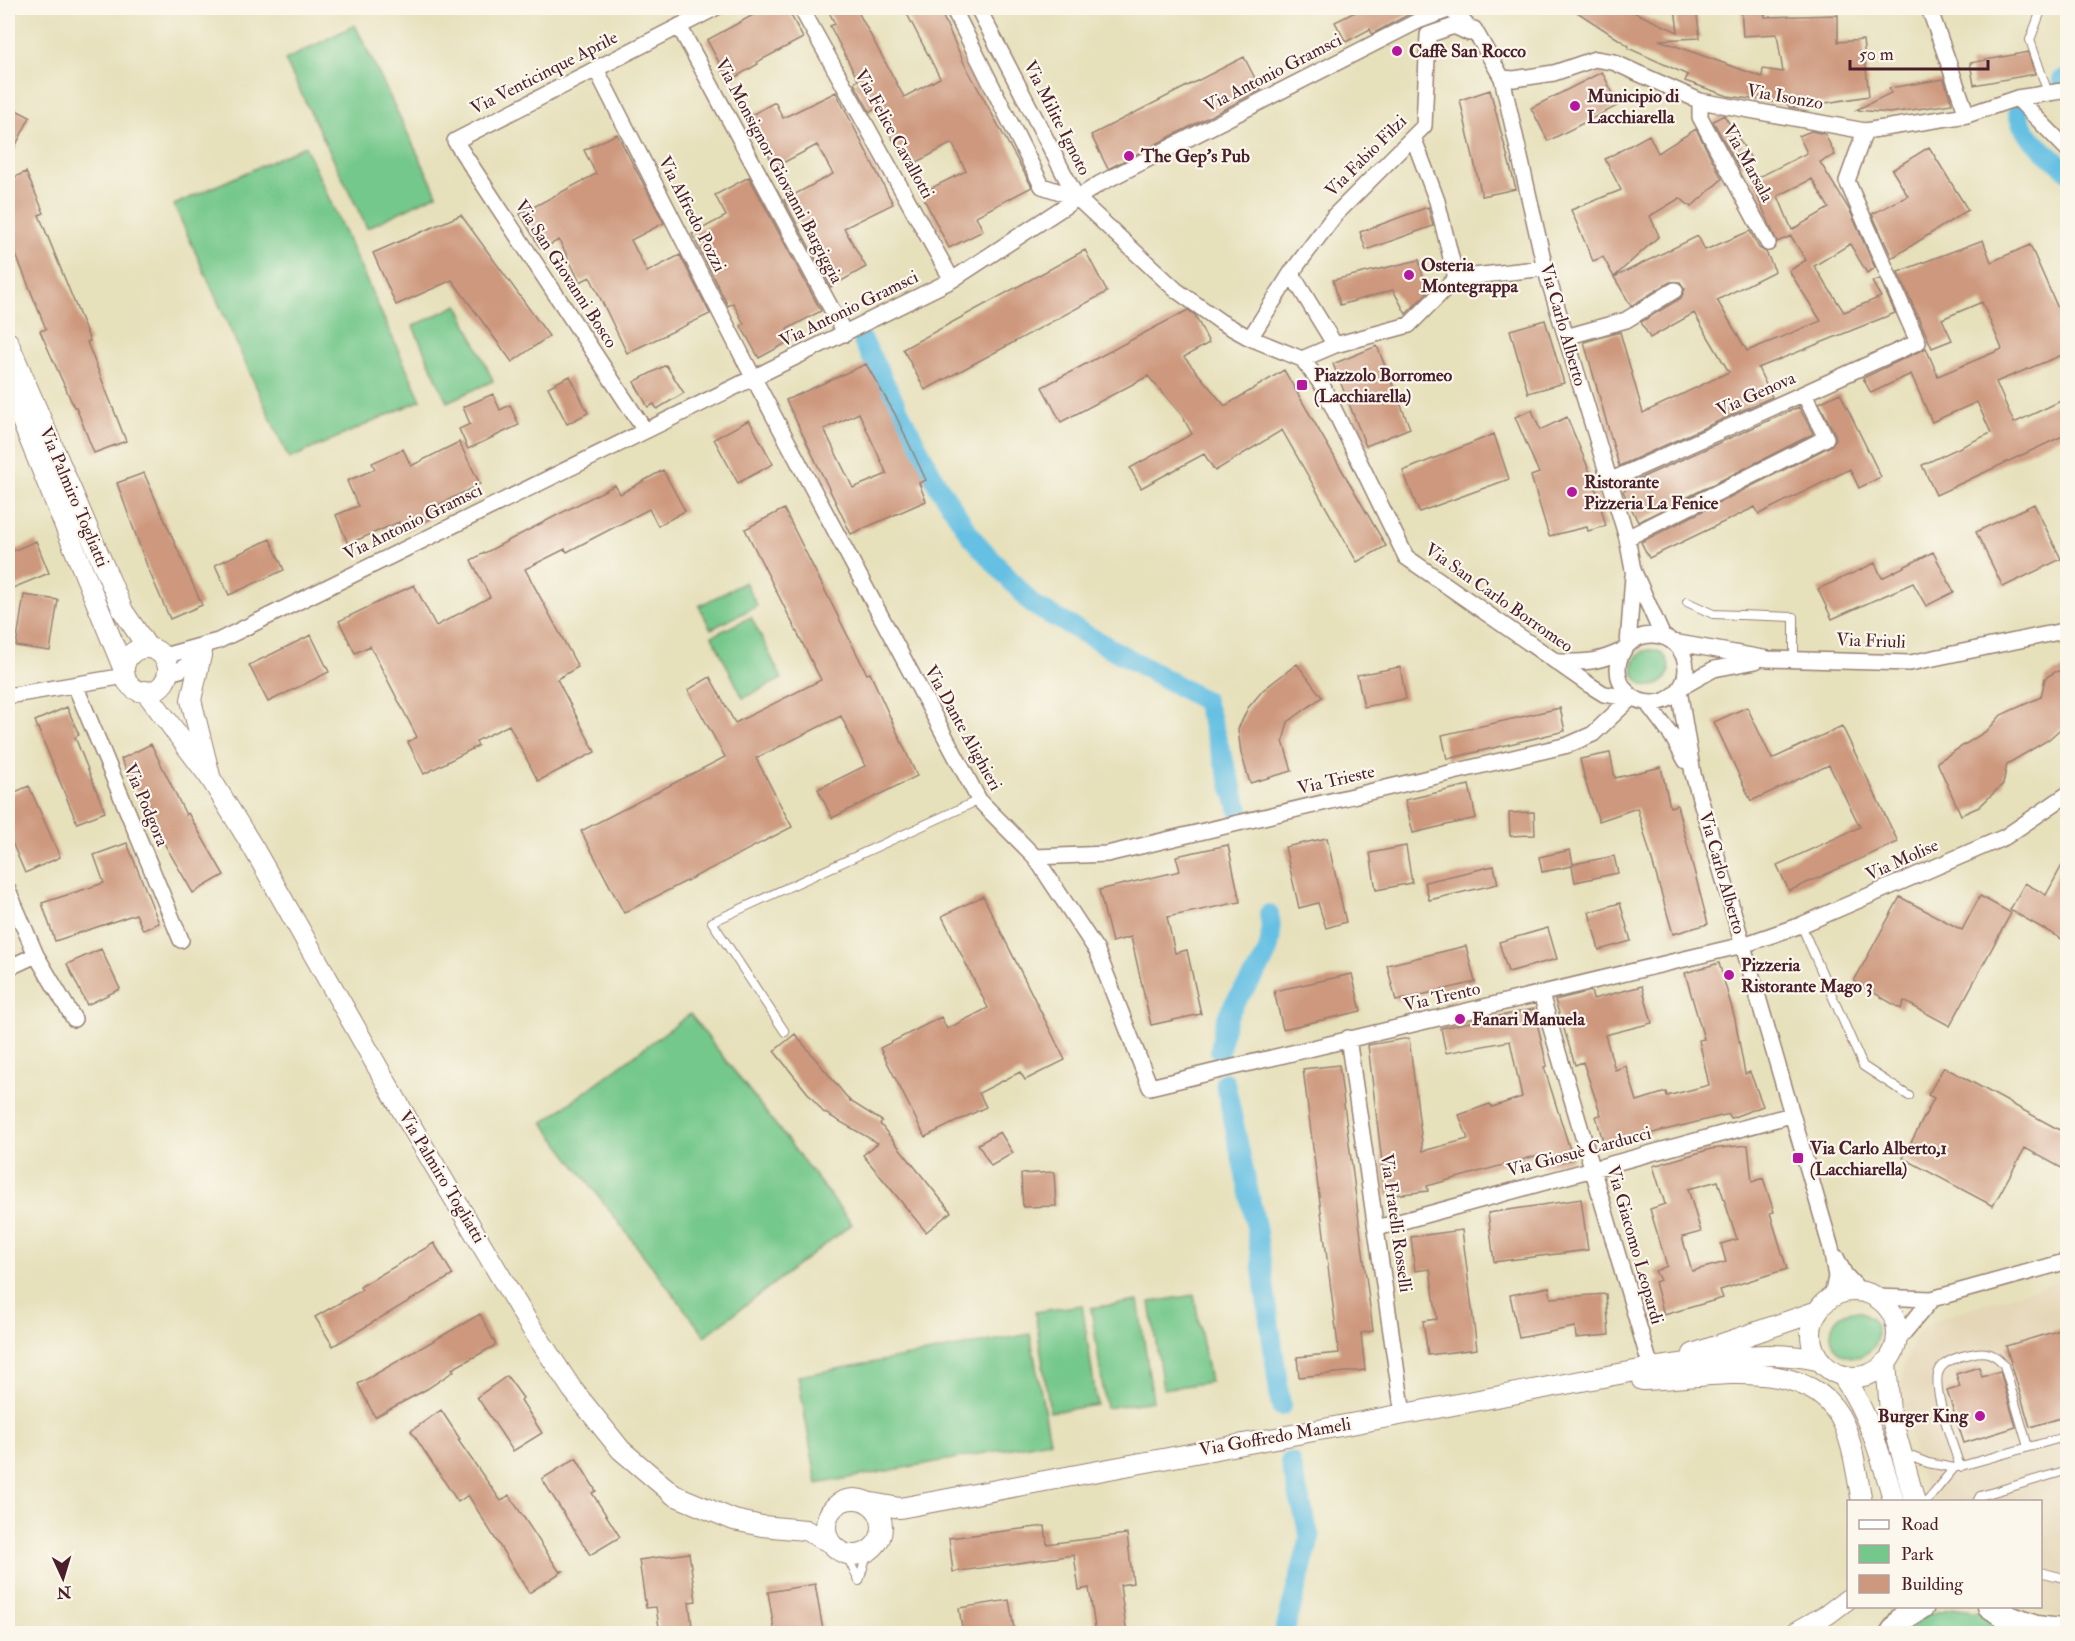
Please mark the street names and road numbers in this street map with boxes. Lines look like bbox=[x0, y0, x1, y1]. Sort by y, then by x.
street label: Via Venticinque Aprile bbox=[466, 26, 622, 120]
street label: Via Antonio Gramsci bbox=[1200, 28, 1346, 118]
street label: Via Monsignor Giovanni Bargiggia bbox=[710, 54, 849, 288]
street label: Via Milite Ignoto bbox=[1018, 57, 1096, 180]
street label: Via Felice Cavallotti bbox=[849, 65, 939, 203]
street label: Via Isonzo bbox=[1745, 79, 1825, 115]
street label: Via Fabio Filzi bbox=[1320, 110, 1412, 202]
street label: Via Marsala bbox=[1717, 120, 1779, 207]
street label: Via Alfredo Pozzi bbox=[653, 152, 731, 276]
street label: Via San Giovanni Bosco bbox=[509, 196, 623, 353]
street label: Via Carlo Alberto bbox=[1535, 261, 1592, 389]
street label: Via Antonio Gramsci bbox=[776, 265, 922, 353]
street label: Via Genova bbox=[1713, 366, 1800, 422]
street label: Via Palmiro Togliatti bbox=[34, 423, 114, 571]
street label: Via Antonio Gramsci bbox=[340, 478, 486, 566]
street label: Via San Carlo Borromeo bbox=[1420, 538, 1578, 658]
street label: Via Friuli bbox=[1836, 628, 1906, 654]
street label: Via Dante Alighieri bbox=[919, 661, 1007, 795]
street label: Via Podgora bbox=[118, 760, 174, 850]
street label: Via Trieste bbox=[1295, 760, 1377, 800]
street label: Via Carlo Alberto bbox=[1694, 809, 1751, 937]
street label: Via Molise bbox=[1862, 834, 1942, 886]
street label: Via Trento bbox=[1401, 977, 1483, 1017]
street label: Via Palmiro Togliatti bbox=[393, 1107, 491, 1248]
street label: Via Giosuè Carducci bbox=[1504, 1122, 1654, 1182]
street label: Via Fratelli Rosselli bbox=[1375, 1152, 1417, 1294]
street label: Via Giacomo Leopardi bbox=[1601, 1163, 1669, 1327]
street label: Via Goffredo Mameli bbox=[1197, 1412, 1353, 1462]

